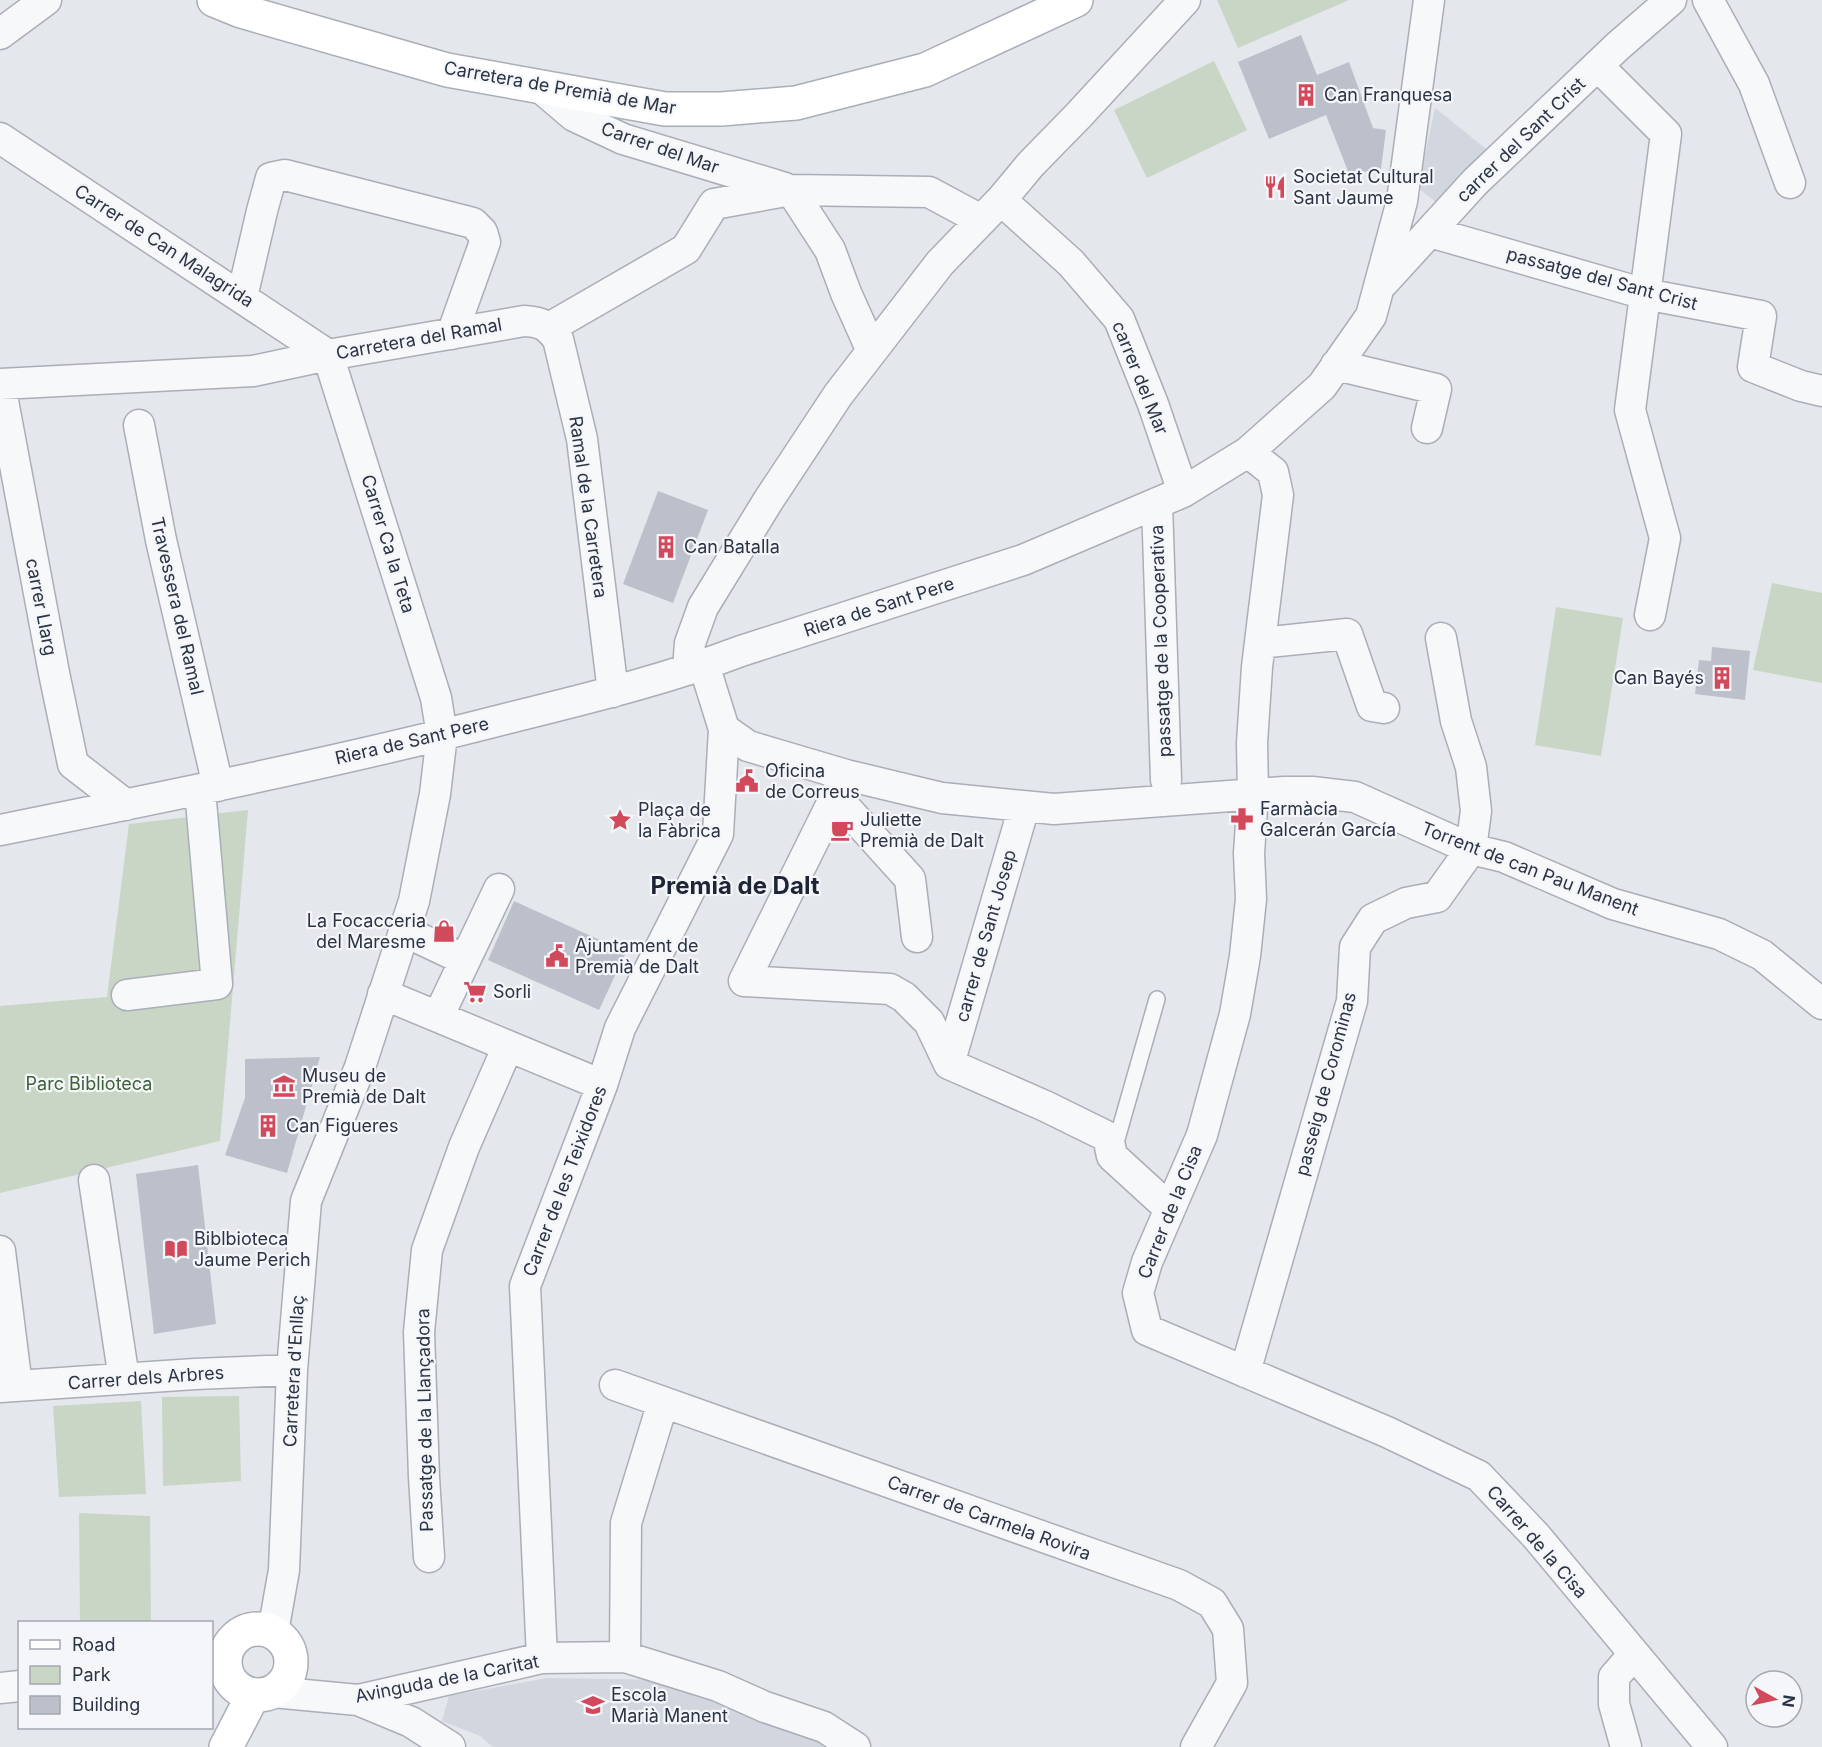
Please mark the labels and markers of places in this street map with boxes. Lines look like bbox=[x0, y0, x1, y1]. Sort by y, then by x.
building icon: Can Franquesa bbox=[1293, 82, 1319, 108]
place label: Can Franquesa bbox=[1324, 84, 1452, 105]
place label: Societat Cultural Sant Jaume bbox=[1293, 166, 1434, 208]
restaurant icon: Societat Cultural Sant Jaume bbox=[1262, 174, 1288, 200]
building icon: Can Batalla bbox=[653, 534, 679, 560]
place label: Can Batalla bbox=[684, 536, 780, 557]
building icon: Can Bayés bbox=[1709, 665, 1735, 691]
place label: Can Bayés bbox=[1614, 667, 1704, 688]
place label: Oficina de Correus bbox=[765, 760, 860, 802]
public building icon: Oficina de Correus bbox=[734, 768, 760, 794]
place label: Farmàcia Galcerán García bbox=[1260, 798, 1396, 840]
place label: Plaça de la Fàbrica bbox=[638, 799, 721, 841]
pharmacy icon: Farmàcia Galcerán García bbox=[1229, 806, 1255, 832]
place icon: Plaça de la Fàbrica bbox=[607, 807, 633, 833]
place label: Juliette Premià de Dalt bbox=[860, 809, 984, 851]
cafe icon: Juliette Premià de Dalt bbox=[829, 817, 855, 843]
place label: La Focacceria del Maresme bbox=[307, 910, 426, 952]
shop icon: La Focacceria del Maresme bbox=[431, 918, 457, 944]
place label: Ajuntament de Premià de Dalt bbox=[575, 935, 699, 977]
public building icon: Ajuntament de Premià de Dalt bbox=[544, 943, 570, 969]
supermarket icon: Sorli bbox=[462, 979, 488, 1005]
place label: Sorli bbox=[493, 981, 531, 1002]
place label: Museu de Premià de Dalt bbox=[302, 1065, 426, 1107]
museum icon: Museu de Premià de Dalt bbox=[271, 1073, 297, 1099]
building icon: Can Figueres bbox=[255, 1113, 281, 1139]
place label: Can Figueres bbox=[286, 1115, 399, 1136]
place label: Biblbioteca Jaume Perich bbox=[194, 1228, 311, 1270]
library icon: Biblbioteca Jaume Perich bbox=[163, 1236, 189, 1262]
place label: Escola Marià Manent bbox=[611, 1684, 728, 1726]
school or university icon: Escola Marià Manent bbox=[580, 1692, 606, 1718]

